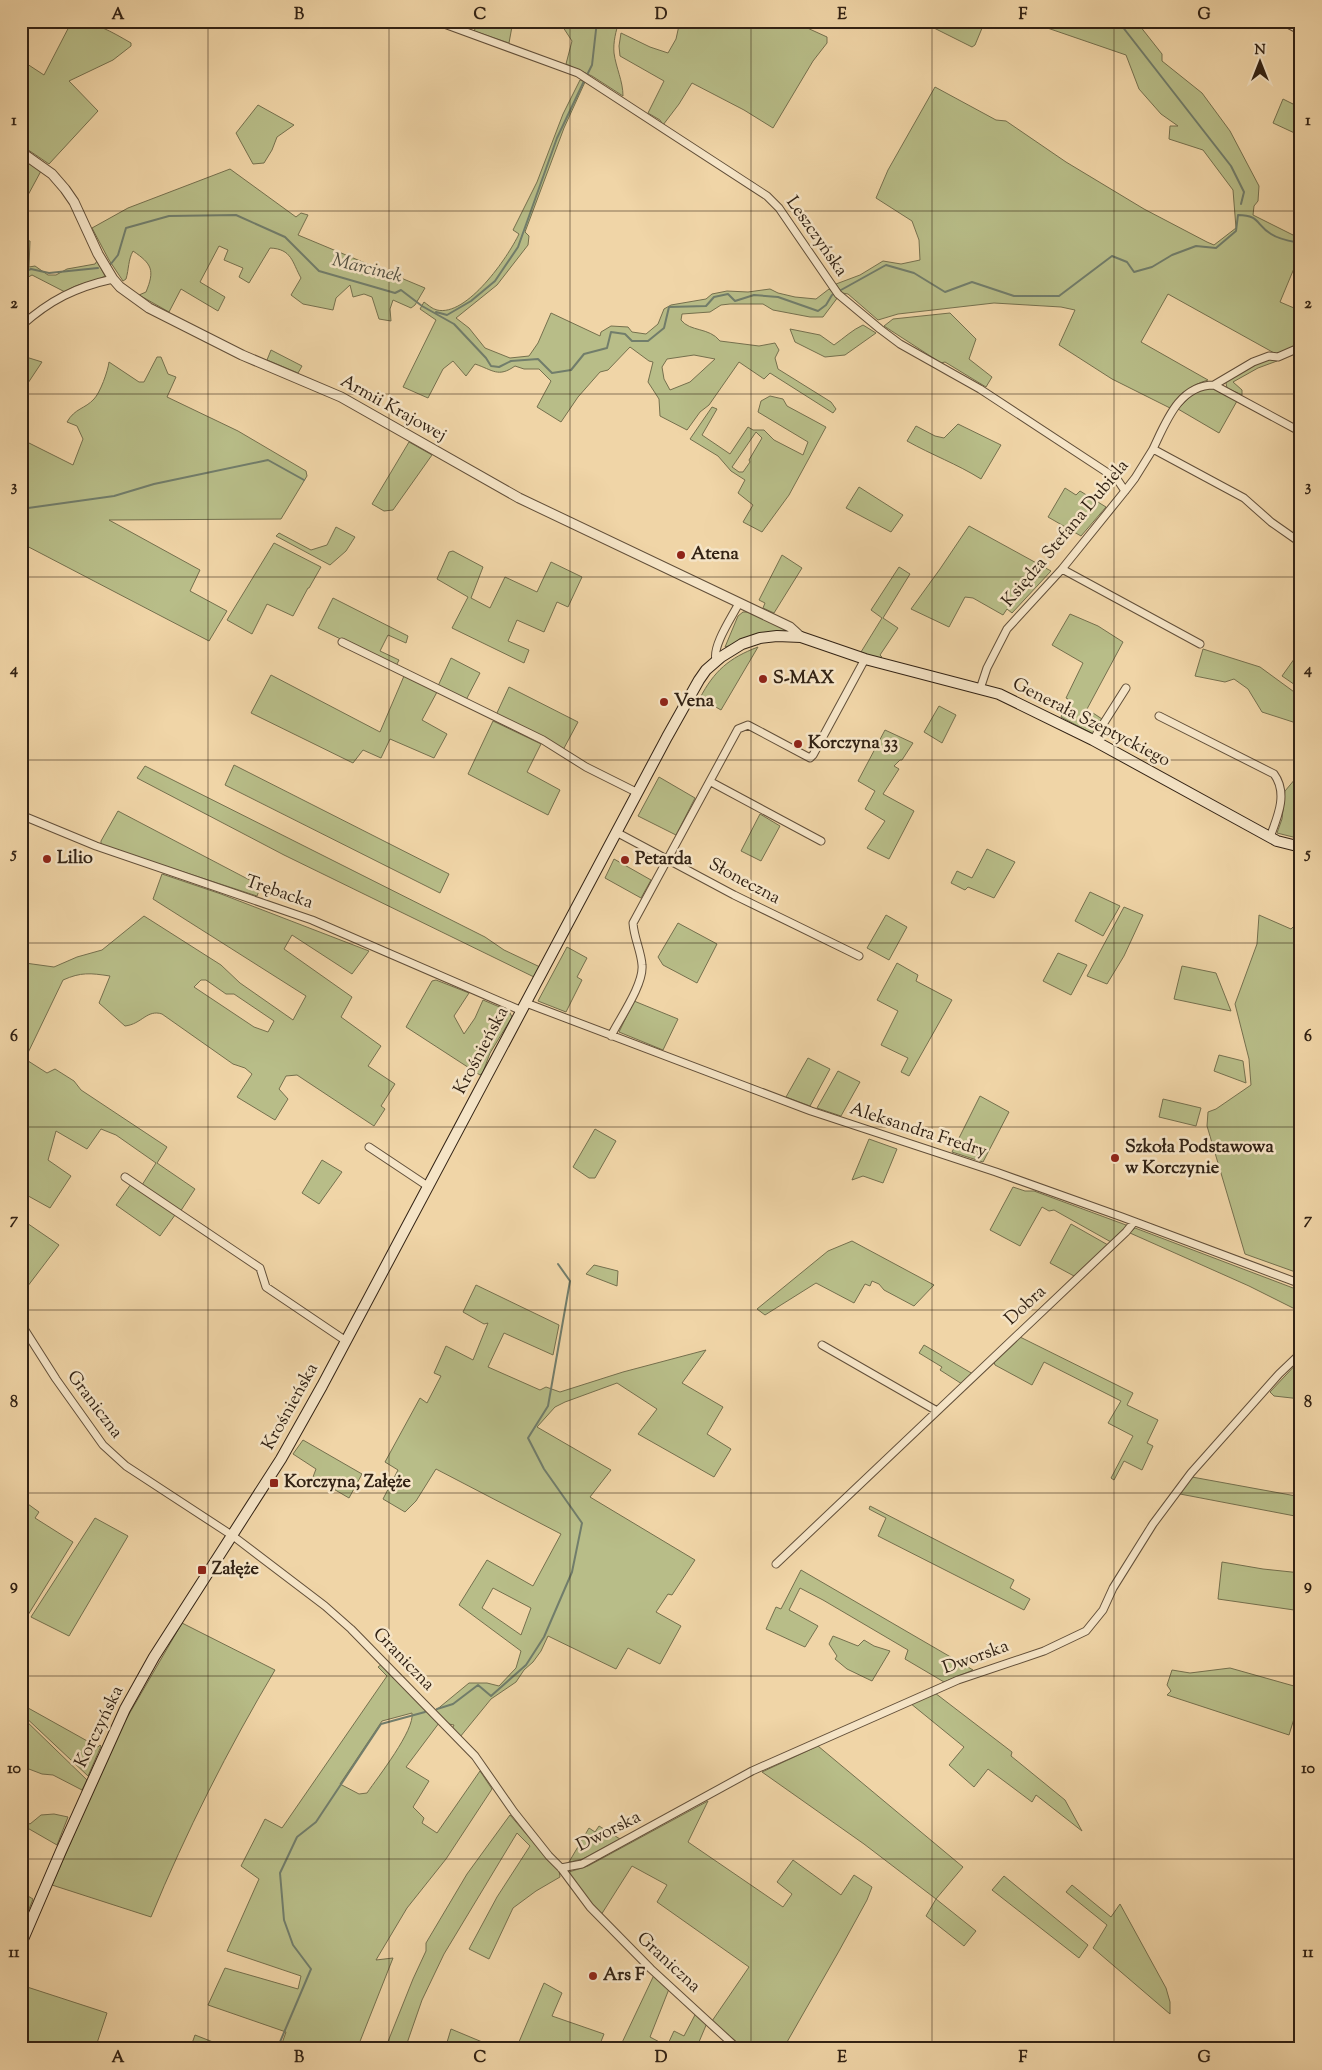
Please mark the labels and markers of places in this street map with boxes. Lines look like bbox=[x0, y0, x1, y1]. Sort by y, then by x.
place label: Atena bbox=[691, 542, 740, 568]
marker: Atena bbox=[675, 549, 687, 561]
place label: S-MAX bbox=[773, 666, 835, 692]
marker: S-MAX bbox=[757, 673, 769, 685]
place label: Vena bbox=[674, 689, 715, 715]
marker: Vena bbox=[658, 696, 670, 708]
place label: Korczyna 33 bbox=[808, 731, 898, 757]
marker: Korczyna 33 bbox=[792, 738, 804, 750]
place label: Lilio bbox=[57, 846, 93, 872]
place label: Petarda bbox=[635, 847, 693, 873]
marker: Lilio bbox=[41, 853, 53, 865]
marker: Petarda bbox=[619, 854, 631, 866]
place label: Szkoła Podstawowa w Korczynie bbox=[1125, 1135, 1274, 1182]
marker: Szkoła Podstawowa w Korczynie bbox=[1109, 1152, 1121, 1164]
place label: Korczyna, Załęże bbox=[284, 1470, 411, 1496]
marker: Korczyna, Załęże bbox=[268, 1477, 280, 1489]
place label: Załęże bbox=[212, 1557, 259, 1583]
marker: Załęże bbox=[196, 1564, 208, 1576]
place label: Ars F bbox=[603, 1963, 645, 1989]
marker: Ars F bbox=[587, 1970, 599, 1982]

